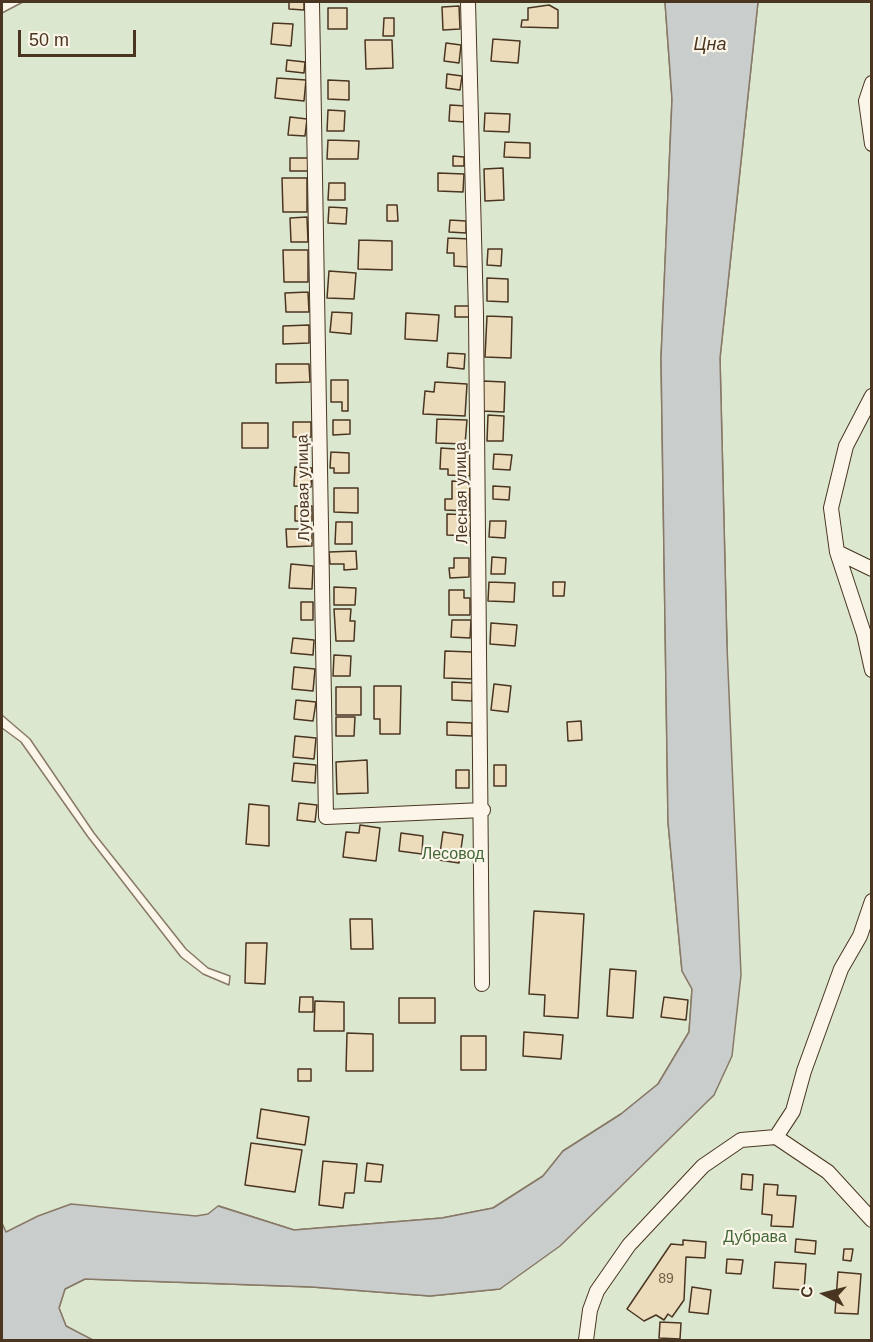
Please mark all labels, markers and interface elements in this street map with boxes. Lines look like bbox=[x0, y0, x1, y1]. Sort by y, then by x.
scale bar bbox=[21, 18, 140, 56]
text: 50 m bbox=[29, 30, 69, 50]
water label: Цна bbox=[693, 34, 727, 56]
street label: Луговая улица bbox=[293, 434, 315, 542]
street label: Лесная улица bbox=[452, 442, 472, 544]
park label: Лесовод bbox=[422, 845, 484, 865]
park label: Дубрава bbox=[723, 1228, 787, 1248]
north arrow bbox=[795, 1264, 855, 1324]
house number: 89 bbox=[658, 1271, 674, 1287]
text: С bbox=[797, 1285, 816, 1299]

